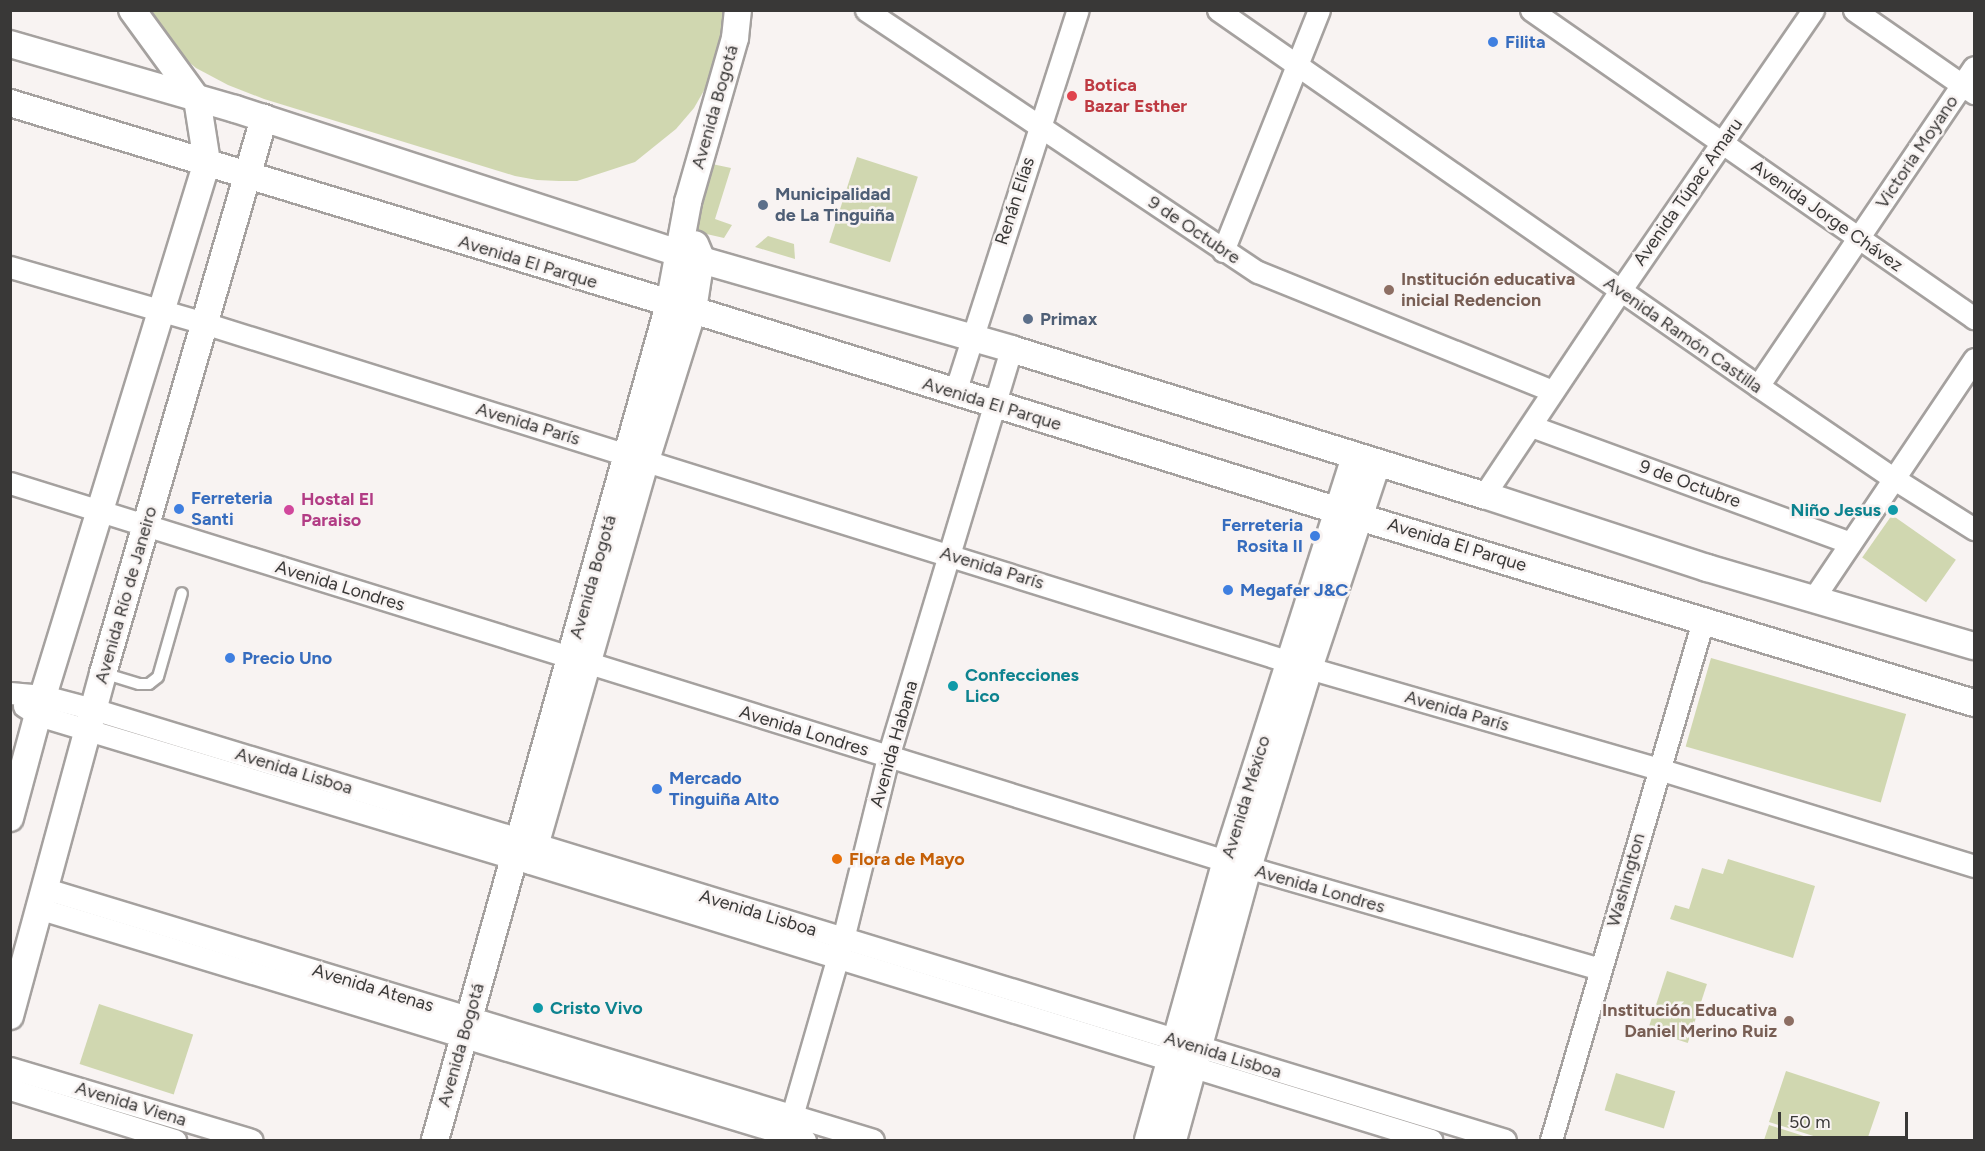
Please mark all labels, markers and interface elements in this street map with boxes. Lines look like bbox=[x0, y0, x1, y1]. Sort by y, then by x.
place label: Filita bbox=[1505, 31, 1545, 53]
marker: Filita bbox=[1486, 35, 1500, 49]
street label: Avenida Bogotá bbox=[687, 43, 743, 171]
place label: Botica Bazar Esther bbox=[1084, 75, 1187, 118]
marker: Botica Bazar Esther bbox=[1065, 89, 1079, 103]
street label: Victoria Moyano bbox=[1871, 91, 1963, 213]
street label: Avenida Túpac Amaru bbox=[1629, 114, 1747, 270]
street label: Renán Elías bbox=[991, 154, 1039, 248]
street label: Avenida Jorge Chávez bbox=[1747, 156, 1907, 276]
place label: Municipalidad de La Tinguiña bbox=[775, 184, 895, 226]
street label: 9 de Octubre bbox=[1144, 191, 1244, 269]
marker: Municipalidad de La Tinguiña bbox=[756, 198, 770, 212]
street label: Avenida El Parque bbox=[456, 231, 600, 293]
place label: Institución educativa inicial Redencion bbox=[1401, 269, 1575, 312]
street label: Avenida Ramón Castilla bbox=[1600, 272, 1766, 398]
marker: Institución educativa inicial Redencion bbox=[1382, 283, 1396, 297]
place label: Primax bbox=[1040, 308, 1097, 330]
marker: Primax bbox=[1021, 312, 1035, 326]
street label: Avenida El Parque bbox=[920, 373, 1064, 435]
street label: Avenida París bbox=[473, 398, 583, 450]
street label: 9 de Octubre bbox=[1636, 456, 1744, 512]
place label: Ferreteria Santi bbox=[191, 488, 273, 530]
place label: Hostal El Paraiso bbox=[301, 489, 374, 532]
place label: Niño Jesus bbox=[1790, 499, 1881, 521]
marker: Ferreteria Santi bbox=[172, 502, 186, 516]
marker: Hostal El Paraiso bbox=[282, 503, 296, 517]
marker: Niño Jesus bbox=[1886, 503, 1900, 517]
street label: Avenida Río de Janeiro bbox=[90, 504, 162, 686]
street label: Avenida Bogotá bbox=[565, 513, 621, 641]
street label: Avenida El Parque bbox=[1385, 514, 1529, 576]
place label: Ferreteria Rosita II bbox=[1221, 515, 1303, 558]
marker: Ferreteria Rosita II bbox=[1308, 529, 1322, 543]
street label: Avenida París bbox=[937, 542, 1047, 594]
street label: Avenida Londres bbox=[273, 556, 407, 616]
place label: Megafer J&C bbox=[1240, 579, 1348, 601]
marker: Megafer J&C bbox=[1221, 583, 1235, 597]
place label: Precio Uno bbox=[242, 647, 332, 669]
marker: Precio Uno bbox=[223, 651, 237, 665]
place label: Confecciones Lico bbox=[965, 665, 1079, 708]
street label: Avenida Habana bbox=[866, 678, 922, 810]
marker: Confecciones Lico bbox=[946, 679, 960, 693]
street label: Avenida París bbox=[1402, 686, 1512, 736]
street label: Avenida Londres bbox=[737, 701, 871, 761]
street label: Avenida México bbox=[1217, 733, 1275, 861]
street label: Avenida Lisboa bbox=[233, 743, 355, 799]
place label: Mercado Tinguiña Alto bbox=[669, 768, 779, 810]
marker: Mercado Tinguiña Alto bbox=[650, 782, 664, 796]
street label: Washington bbox=[1602, 831, 1650, 929]
place label: Flora de Mayo bbox=[849, 848, 965, 870]
marker: Flora de Mayo bbox=[830, 852, 844, 866]
street label: Avenida Londres bbox=[1253, 860, 1387, 918]
street label: Avenida Lisboa bbox=[697, 885, 819, 941]
street label: Avenida Atenas bbox=[310, 959, 436, 1017]
street label: Avenida Bogotá bbox=[433, 981, 489, 1109]
place label: Cristo Vivo bbox=[550, 997, 643, 1019]
place label: Institución Educativa Daniel Merino Ruiz bbox=[1602, 1000, 1777, 1042]
marker: Cristo Vivo bbox=[531, 1001, 545, 1015]
marker: Institución Educativa Daniel Merino Ruiz bbox=[1782, 1014, 1796, 1028]
street label: Avenida Lisboa bbox=[1162, 1027, 1284, 1083]
street label: Avenida Viena bbox=[73, 1077, 189, 1131]
scale bar bbox=[1781, 1100, 1912, 1138]
text: 50 m bbox=[1789, 1111, 1831, 1133]

